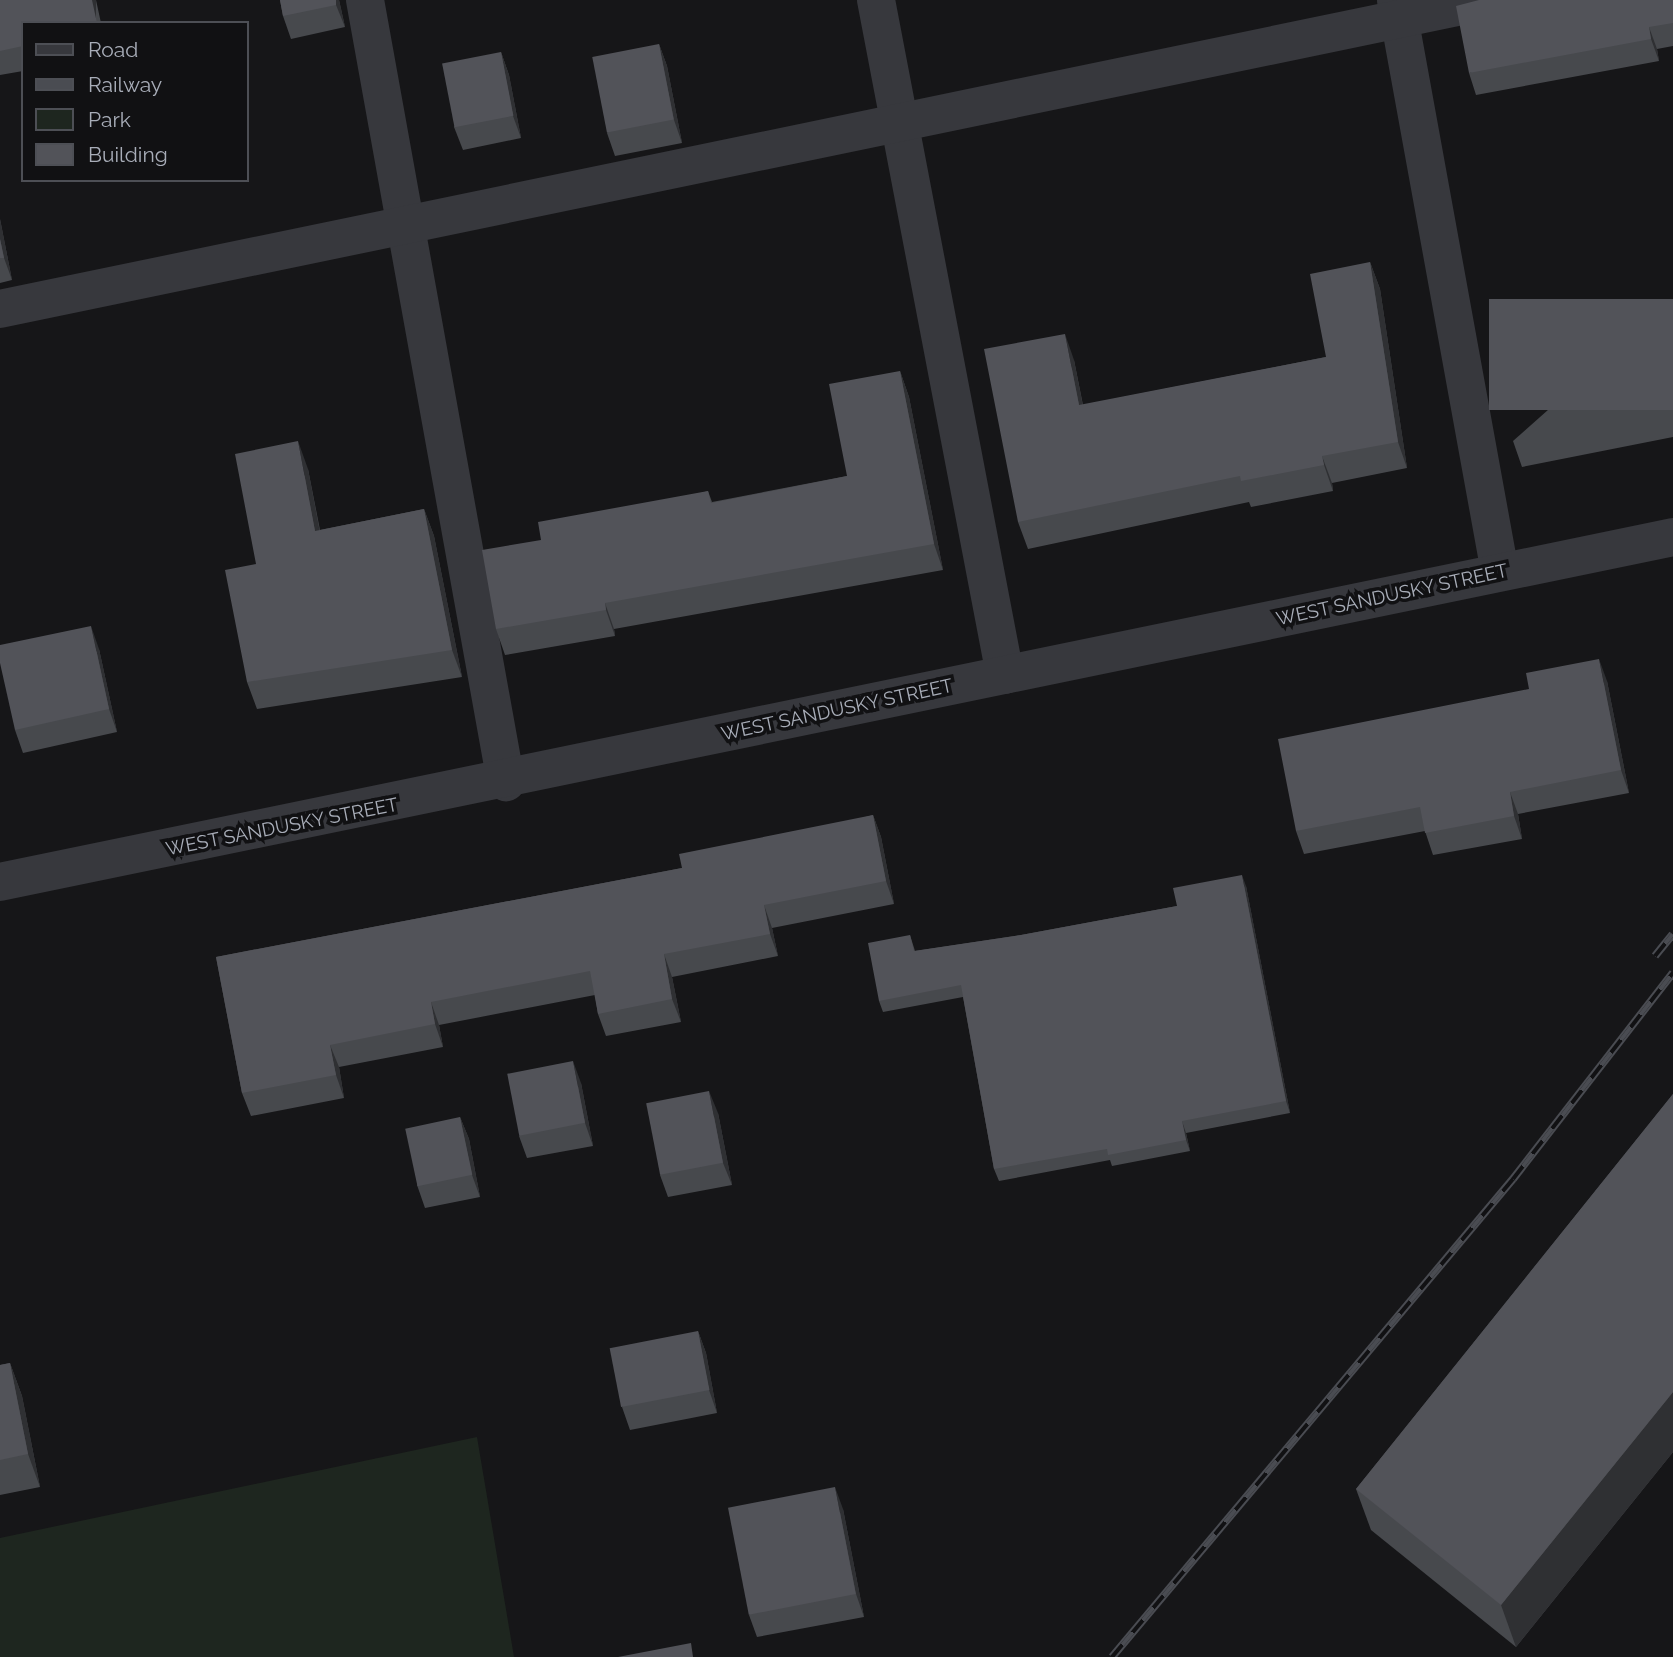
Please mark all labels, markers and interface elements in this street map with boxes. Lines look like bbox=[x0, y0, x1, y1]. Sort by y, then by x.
legend bbox=[21, 21, 248, 182]
text: Road bbox=[88, 37, 138, 62]
text: Railway bbox=[88, 72, 162, 97]
text: Park bbox=[88, 107, 131, 132]
text: Building bbox=[88, 142, 168, 167]
street label: WEST SANDUSKY STREET bbox=[1274, 559, 1510, 631]
street label: WEST SANDUSKY STREET bbox=[719, 674, 955, 746]
street label: WEST SANDUSKY STREET bbox=[163, 793, 401, 861]

